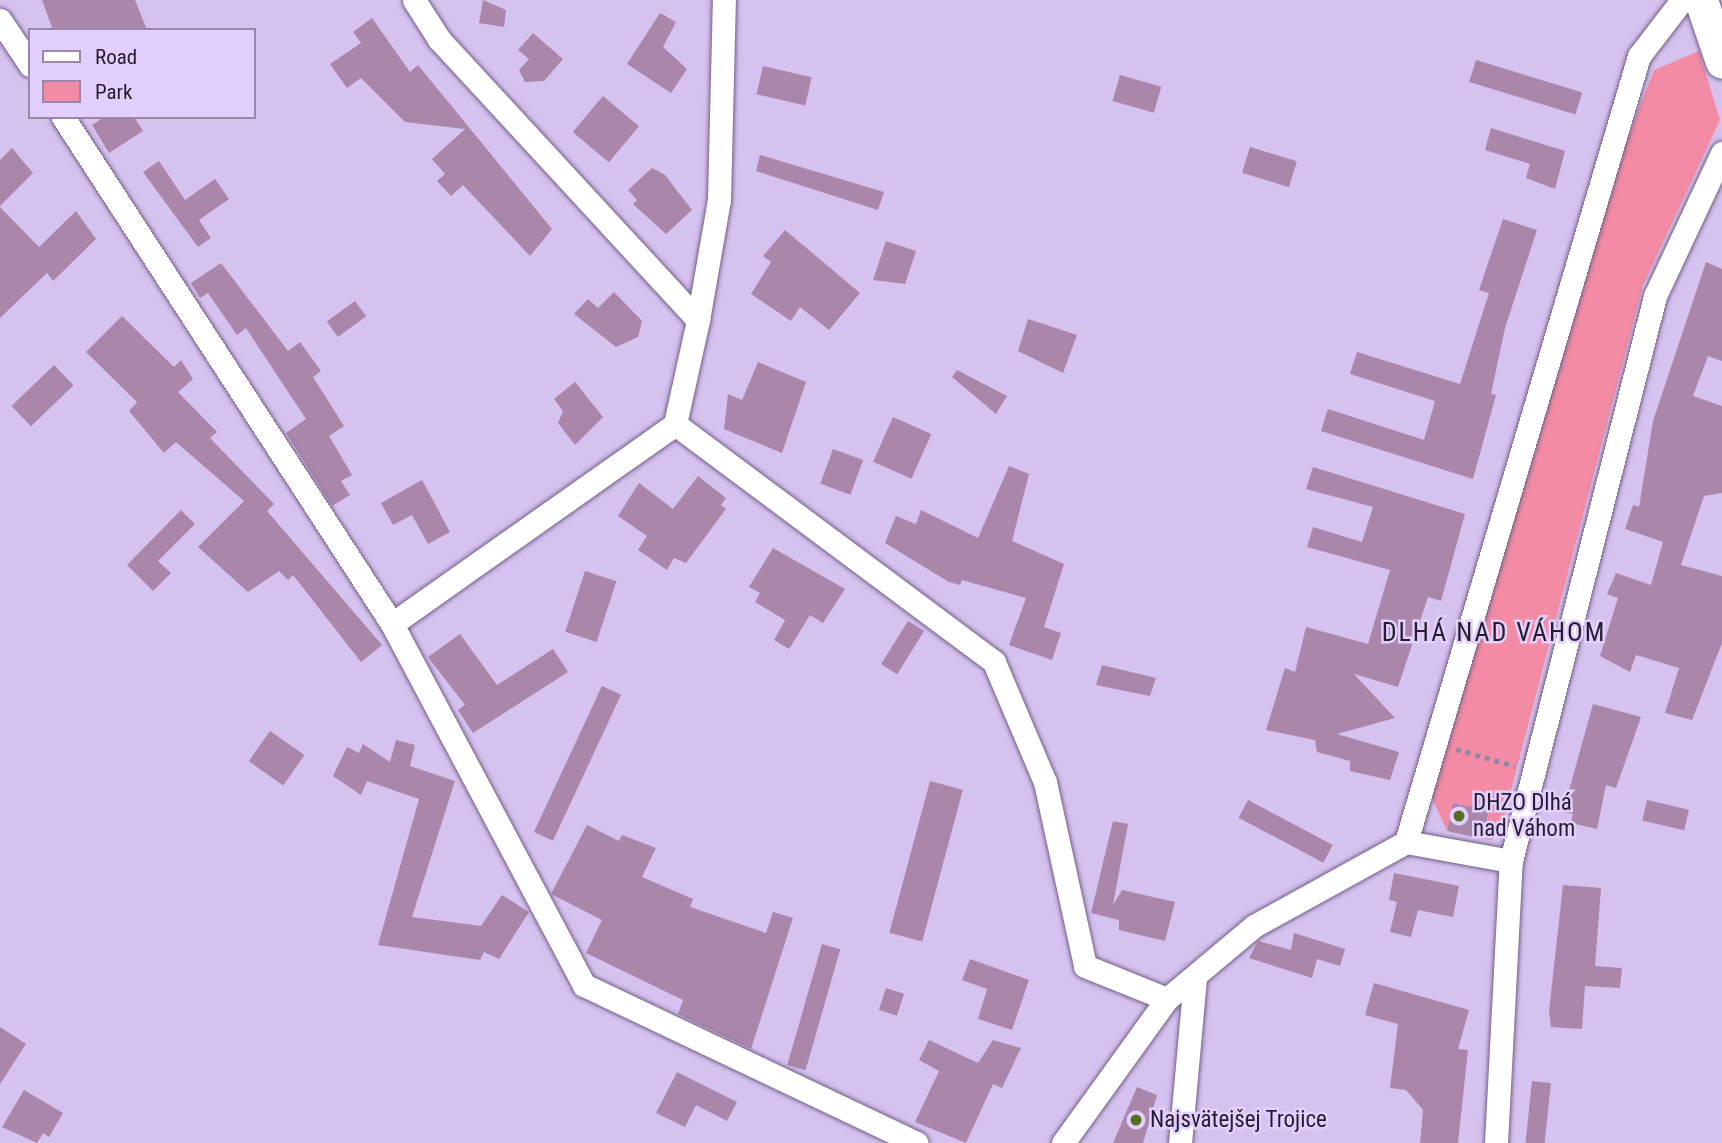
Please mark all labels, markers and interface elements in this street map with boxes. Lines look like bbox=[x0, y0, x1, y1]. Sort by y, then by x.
legend bbox=[28, 28, 256, 119]
text: Road bbox=[95, 45, 137, 69]
text: Park bbox=[95, 80, 132, 104]
district label: DLHÁ NAD VÁHOM bbox=[1383, 617, 1605, 649]
place label: DHZO Dlhá nad Váhom bbox=[1473, 789, 1575, 843]
marker: DHZO Dlhá nad Váhom bbox=[1451, 808, 1467, 824]
place label: Najsvätejšej Trojice bbox=[1150, 1106, 1327, 1134]
marker: Najsvätejšej Trojice bbox=[1128, 1112, 1144, 1128]

